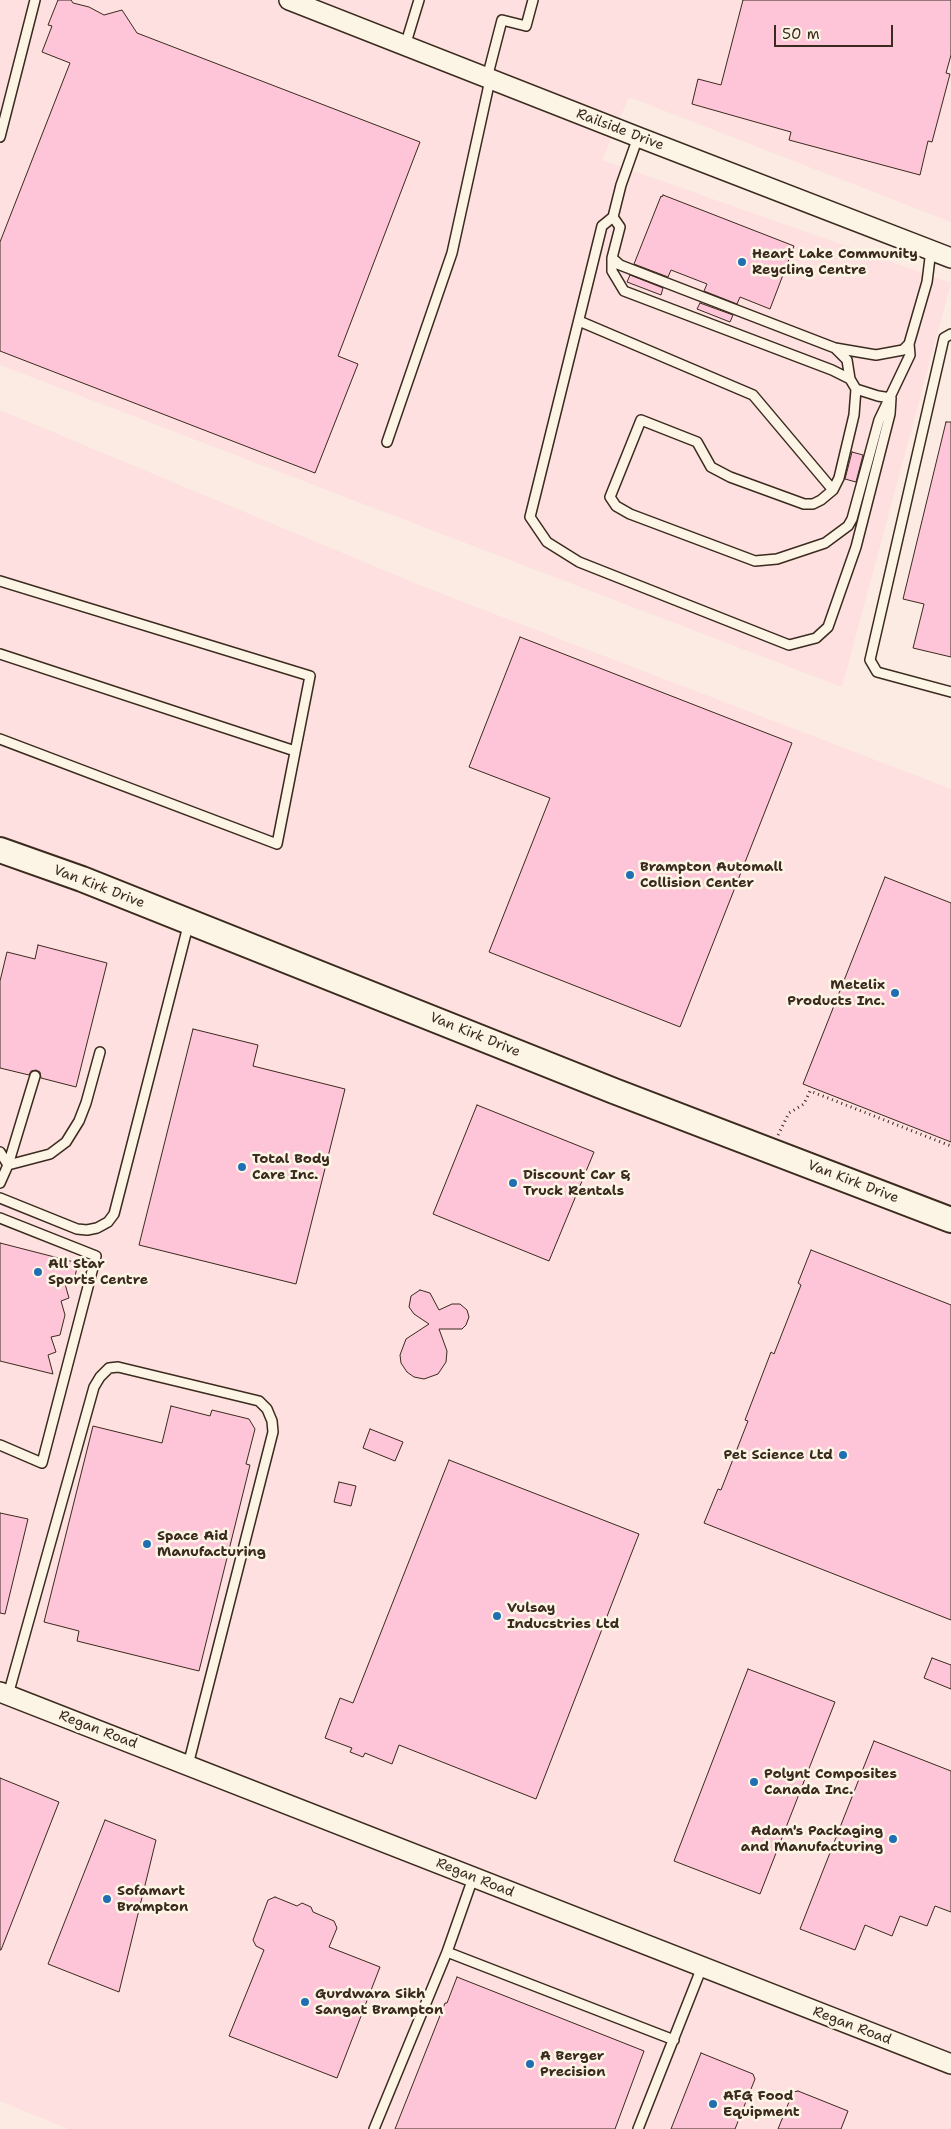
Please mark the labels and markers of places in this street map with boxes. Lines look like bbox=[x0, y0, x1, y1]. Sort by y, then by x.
place label: Heart Lake Community Reycling Centre bbox=[752, 246, 918, 278]
marker: Heart Lake Community Reycling Centre bbox=[736, 256, 748, 268]
place label: Brampton Automall Collision Center bbox=[640, 859, 783, 892]
marker: Brampton Automall Collision Center bbox=[624, 869, 636, 881]
place label: Metelix Products Inc. bbox=[787, 977, 885, 1010]
marker: Metelix Products Inc. bbox=[889, 987, 901, 999]
place label: Total Body Care Inc. bbox=[252, 1151, 330, 1184]
marker: Total Body Care Inc. bbox=[236, 1161, 248, 1173]
place label: Discount Car & Truck Rentals bbox=[523, 1167, 630, 1200]
marker: Discount Car & Truck Rentals bbox=[507, 1177, 519, 1189]
place label: All Star Sports Centre bbox=[48, 1256, 148, 1288]
marker: All Star Sports Centre bbox=[32, 1266, 44, 1278]
place label: Pet Science Ltd bbox=[723, 1447, 833, 1463]
marker: Pet Science Ltd bbox=[837, 1449, 849, 1461]
place label: Space Aid Manufacturing bbox=[157, 1528, 266, 1560]
marker: Space Aid Manufacturing bbox=[141, 1538, 153, 1550]
place label: Vulsay Inducstries Ltd bbox=[507, 1600, 619, 1632]
marker: Vulsay Inducstries Ltd bbox=[491, 1610, 503, 1622]
place label: Polynt Composites Canada Inc. bbox=[764, 1766, 897, 1798]
marker: Polynt Composites Canada Inc. bbox=[748, 1776, 760, 1788]
place label: Adam's Packaging and Manufacturing bbox=[741, 1823, 883, 1855]
marker: Adam's Packaging and Manufacturing bbox=[887, 1833, 899, 1845]
place label: Sofamart Brampton bbox=[117, 1883, 188, 1915]
marker: Sofamart Brampton bbox=[101, 1893, 113, 1905]
place label: Gurdwara Sikh Sangat Brampton bbox=[315, 1986, 443, 2018]
marker: Gurdwara Sikh Sangat Brampton bbox=[299, 1996, 311, 2008]
place label: A Berger Precision bbox=[540, 2048, 605, 2080]
marker: A Berger Precision bbox=[524, 2058, 536, 2070]
place label: AFG Food Equipment bbox=[723, 2088, 800, 2120]
marker: AFG Food Equipment bbox=[707, 2098, 719, 2110]

